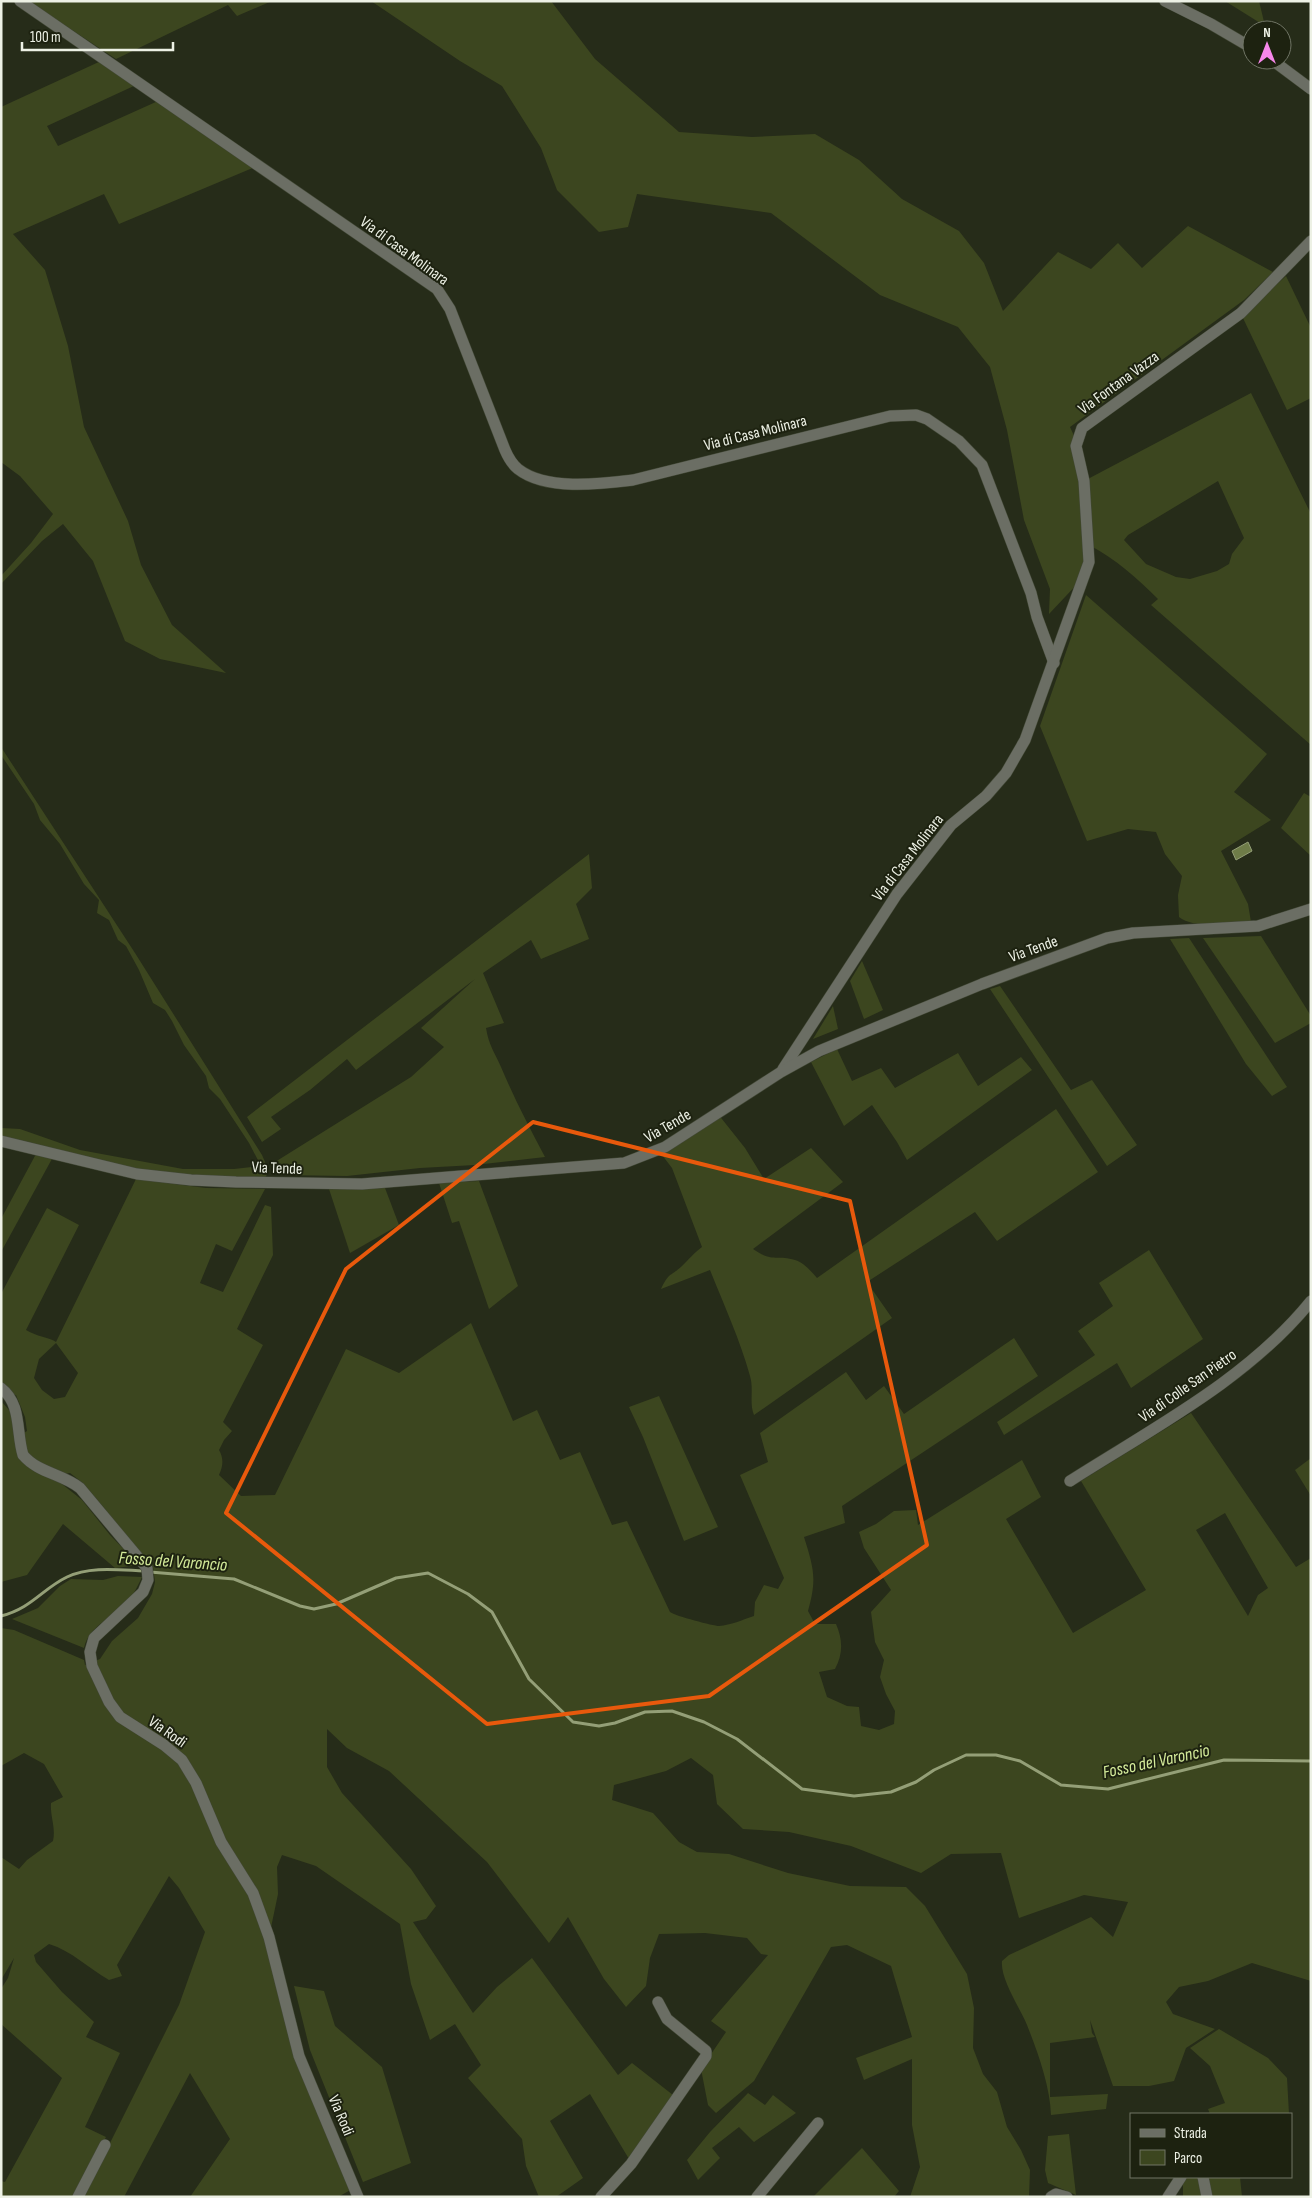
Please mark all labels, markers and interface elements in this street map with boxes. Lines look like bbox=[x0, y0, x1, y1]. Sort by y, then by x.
scale bar bbox=[22, 20, 174, 52]
north arrow bbox=[1242, 20, 1292, 70]
text: N bbox=[1263, 24, 1271, 41]
text: 100 m bbox=[30, 28, 61, 47]
street label: Via di Casa Molinara bbox=[356, 213, 452, 290]
street label: Via Fontana Vazza bbox=[1075, 348, 1163, 419]
street label: Via di Casa Molinara bbox=[702, 412, 809, 455]
street label: Via di Casa Molinara bbox=[868, 811, 948, 905]
street label: Via Tende bbox=[1006, 932, 1061, 967]
street label: Via Tende bbox=[641, 1105, 694, 1147]
street label: Via Tende bbox=[251, 1158, 303, 1179]
street label: Via di Colle San Pietro bbox=[1135, 1346, 1240, 1427]
water label: Fosso del Varoncio bbox=[118, 1547, 229, 1576]
street label: Via Rodi bbox=[144, 1712, 190, 1752]
water label: Fosso del Varoncio bbox=[1101, 1740, 1212, 1783]
street label: Via Rodi bbox=[324, 2092, 358, 2139]
legend bbox=[1130, 2113, 1292, 2178]
text: Strada bbox=[1174, 2124, 1207, 2143]
text: Parco bbox=[1174, 2149, 1202, 2168]

